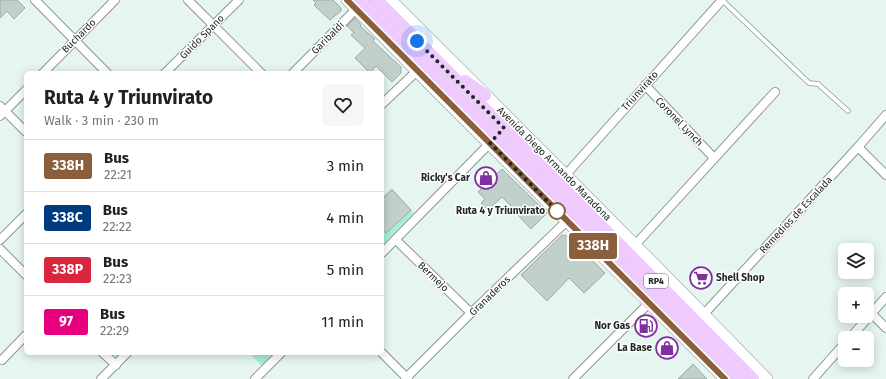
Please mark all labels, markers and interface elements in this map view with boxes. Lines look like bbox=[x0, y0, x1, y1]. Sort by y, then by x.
street label: Guido Spano bbox=[177, 12, 227, 62]
street label: Buchardo bbox=[59, 16, 99, 56]
street label: Garibaldi bbox=[309, 19, 347, 57]
your location bbox=[407, 31, 427, 51]
street label: Triunvirato bbox=[619, 69, 661, 113]
button: heart bbox=[322, 84, 364, 126]
text: Ruta 4 y Triunvirato bbox=[44, 86, 213, 109]
street label: Coronel Lynch bbox=[653, 95, 705, 149]
street label: Avenida Diego Armando Maradona bbox=[495, 105, 613, 223]
text: Walk · 3 min · 230 m bbox=[44, 113, 159, 128]
text: Bus bbox=[104, 149, 129, 167]
text: 338H bbox=[52, 157, 84, 174]
text: 3 min bbox=[327, 157, 364, 175]
shop icon: Ricky's Car bbox=[473, 165, 499, 191]
text: 22:21 bbox=[104, 167, 132, 182]
place label: Ricky's Car bbox=[421, 172, 471, 184]
street label: Remedios de Escalada bbox=[757, 174, 835, 256]
text: Bus bbox=[103, 201, 128, 219]
marker: Ruta 4 y Triunvirato bbox=[548, 202, 566, 220]
place label: Ruta 4 y Triunvirato bbox=[456, 205, 545, 217]
text: 338C bbox=[52, 209, 83, 226]
text: 4 min bbox=[326, 209, 364, 227]
text: 22:22 bbox=[103, 219, 132, 234]
line badge: 338H bbox=[565, 233, 621, 259]
text: 338H bbox=[577, 237, 609, 254]
map controls bbox=[838, 243, 874, 367]
button: layers bbox=[838, 243, 874, 279]
text: Bus bbox=[103, 253, 128, 271]
street label: Bermejo bbox=[415, 259, 451, 295]
text: 338P bbox=[52, 261, 83, 278]
text: 5 min bbox=[327, 261, 364, 279]
supermarket icon: Shell Shop bbox=[688, 265, 714, 291]
text: 22:23 bbox=[103, 271, 132, 286]
place label: Shell Shop bbox=[716, 272, 765, 284]
street label: Granaderos bbox=[467, 273, 513, 318]
road number: RP4 bbox=[644, 274, 668, 288]
button: + bbox=[838, 287, 874, 323]
text: Bus bbox=[100, 305, 125, 323]
text: 97 bbox=[59, 313, 73, 330]
text: 11 min bbox=[321, 313, 364, 331]
fuel station icon: Nor Gas bbox=[633, 313, 659, 339]
place label: Nor Gas bbox=[594, 320, 630, 332]
text: 22:29 bbox=[100, 323, 129, 338]
button: − bbox=[838, 331, 874, 367]
shop icon: La Base bbox=[654, 335, 680, 361]
place label: La Base bbox=[617, 342, 652, 354]

